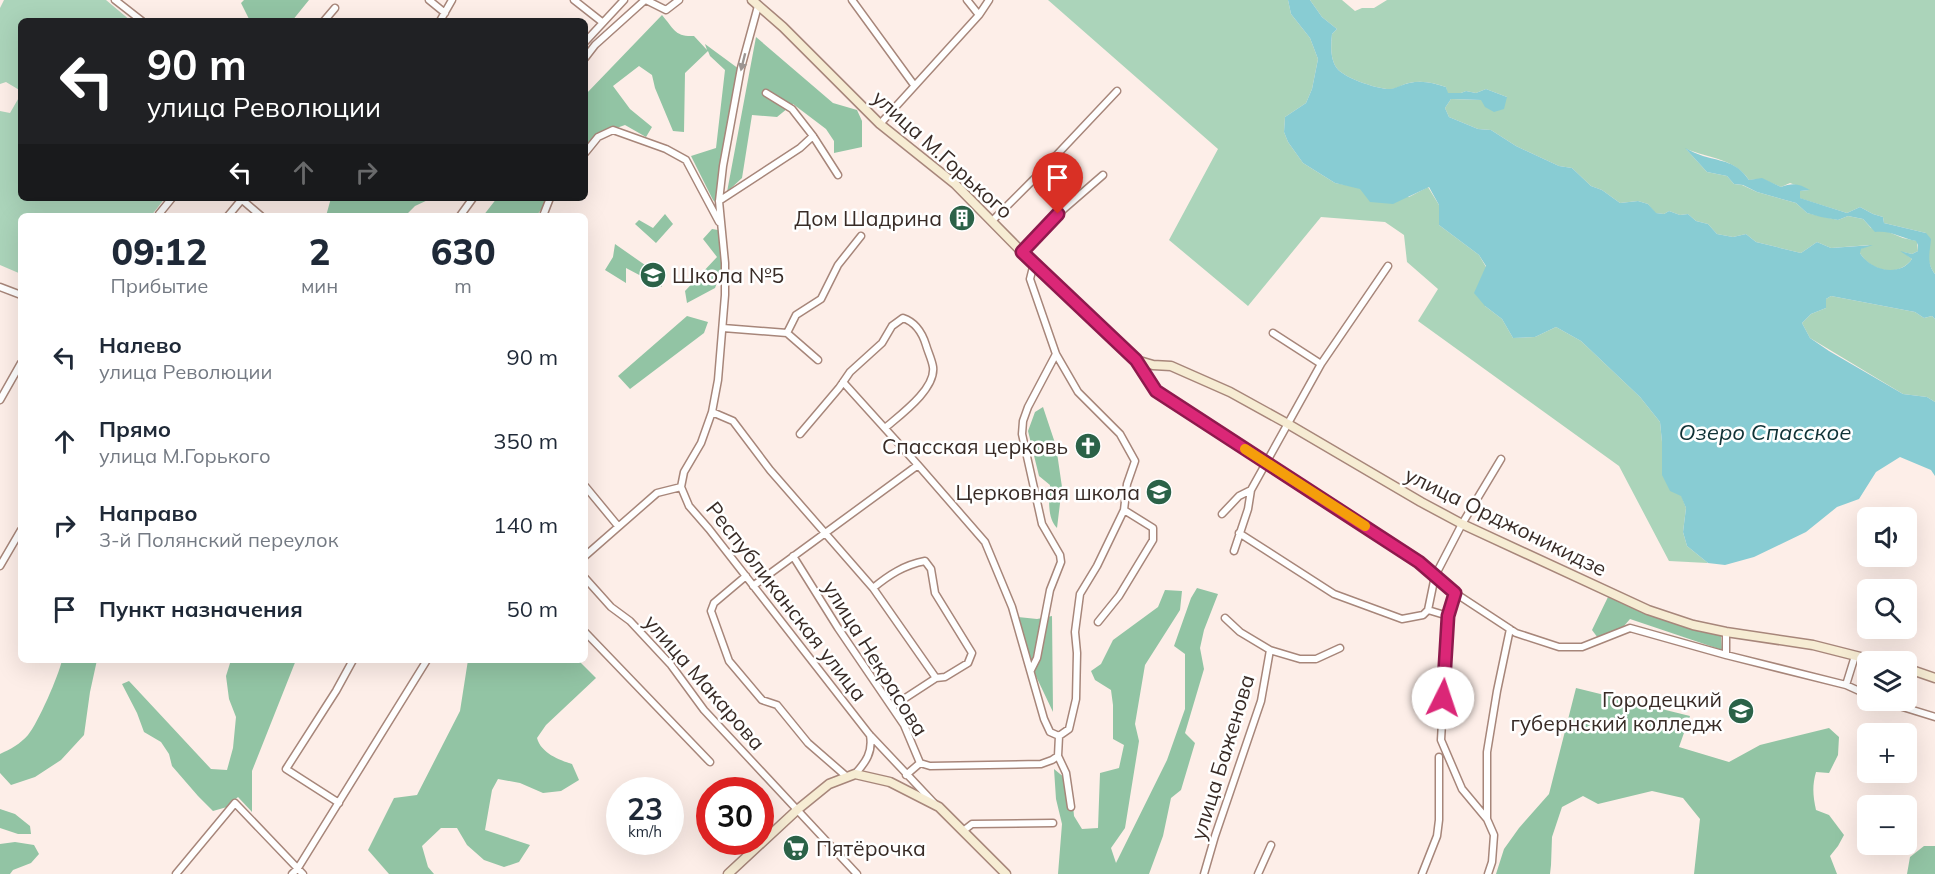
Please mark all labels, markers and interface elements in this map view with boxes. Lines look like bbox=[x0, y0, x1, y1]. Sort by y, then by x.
text: 90 m bbox=[147, 38, 247, 91]
icon: left bbox=[48, 42, 126, 120]
one-way arrow bbox=[737, 53, 747, 71]
street label: улица М.Горького bbox=[867, 84, 1019, 224]
text: улица Революции bbox=[147, 90, 381, 124]
pin bbox=[1032, 152, 1083, 214]
icon: left bbox=[224, 156, 257, 189]
icon: ahead bbox=[287, 156, 320, 189]
icon: right bbox=[350, 156, 383, 189]
icon: arrive bbox=[1041, 161, 1074, 194]
building icon: Дом Шадрина bbox=[947, 203, 977, 233]
place label: Дом Шадрина bbox=[794, 205, 942, 231]
text: 09:12 bbox=[112, 229, 207, 274]
text: 2 bbox=[309, 229, 330, 274]
text: 630 bbox=[431, 229, 496, 274]
school or university icon: Школа №5 bbox=[638, 260, 668, 290]
place label: Школа №5 bbox=[672, 262, 784, 288]
text: Прибытие bbox=[110, 273, 208, 298]
text: мин bbox=[301, 273, 338, 298]
text: m bbox=[454, 273, 472, 298]
text: Налево bbox=[99, 331, 182, 359]
icon: left bbox=[48, 341, 81, 374]
text: 90 m bbox=[507, 343, 558, 371]
text: улица Революции bbox=[99, 359, 272, 384]
text: Прямо bbox=[99, 415, 171, 443]
water label: Озеро Спасское bbox=[1679, 418, 1851, 446]
icon: ahead bbox=[48, 425, 81, 458]
text: 350 m bbox=[493, 427, 558, 455]
church icon: Спасская церковь bbox=[1073, 431, 1103, 461]
place label: Спасская церковь bbox=[882, 433, 1068, 459]
text: улица М.Горького bbox=[99, 443, 271, 468]
street label: улица Орджоникидзе bbox=[1401, 461, 1611, 581]
school or university icon: Церковная школа bbox=[1144, 477, 1174, 507]
place label: Церковная школа bbox=[955, 479, 1140, 505]
street label: Республиканская улица bbox=[701, 496, 873, 706]
text: Направо bbox=[99, 499, 197, 527]
map controls bbox=[1857, 507, 1917, 855]
button: sound bbox=[1857, 507, 1917, 567]
icon: right bbox=[48, 509, 81, 542]
text: 140 m bbox=[493, 511, 558, 539]
text: 3-й Полянский переулок bbox=[99, 527, 338, 552]
street label: улица Некрасова bbox=[818, 575, 934, 741]
button: search bbox=[1857, 579, 1917, 639]
icon: arrive bbox=[48, 593, 81, 626]
text: Пункт назначения bbox=[99, 595, 303, 623]
text: 50 m bbox=[507, 595, 558, 623]
street label: улица Макарова bbox=[639, 609, 771, 755]
button: layers bbox=[1857, 651, 1917, 711]
position arrow bbox=[1411, 666, 1475, 730]
street label: улица Баженова bbox=[1184, 671, 1260, 843]
place label: Городецкий губернский колледж bbox=[1510, 686, 1722, 736]
school or university icon: Городецкий губернский колледж bbox=[1726, 696, 1756, 726]
button: + bbox=[1857, 723, 1917, 783]
speed limit sign: 30 bbox=[696, 777, 774, 855]
text: 23 bbox=[627, 790, 663, 828]
button: − bbox=[1857, 795, 1917, 855]
text: km/h bbox=[628, 822, 662, 841]
supermarket icon: Пятёрочка bbox=[781, 833, 811, 863]
place label: Пятёрочка bbox=[816, 835, 926, 861]

